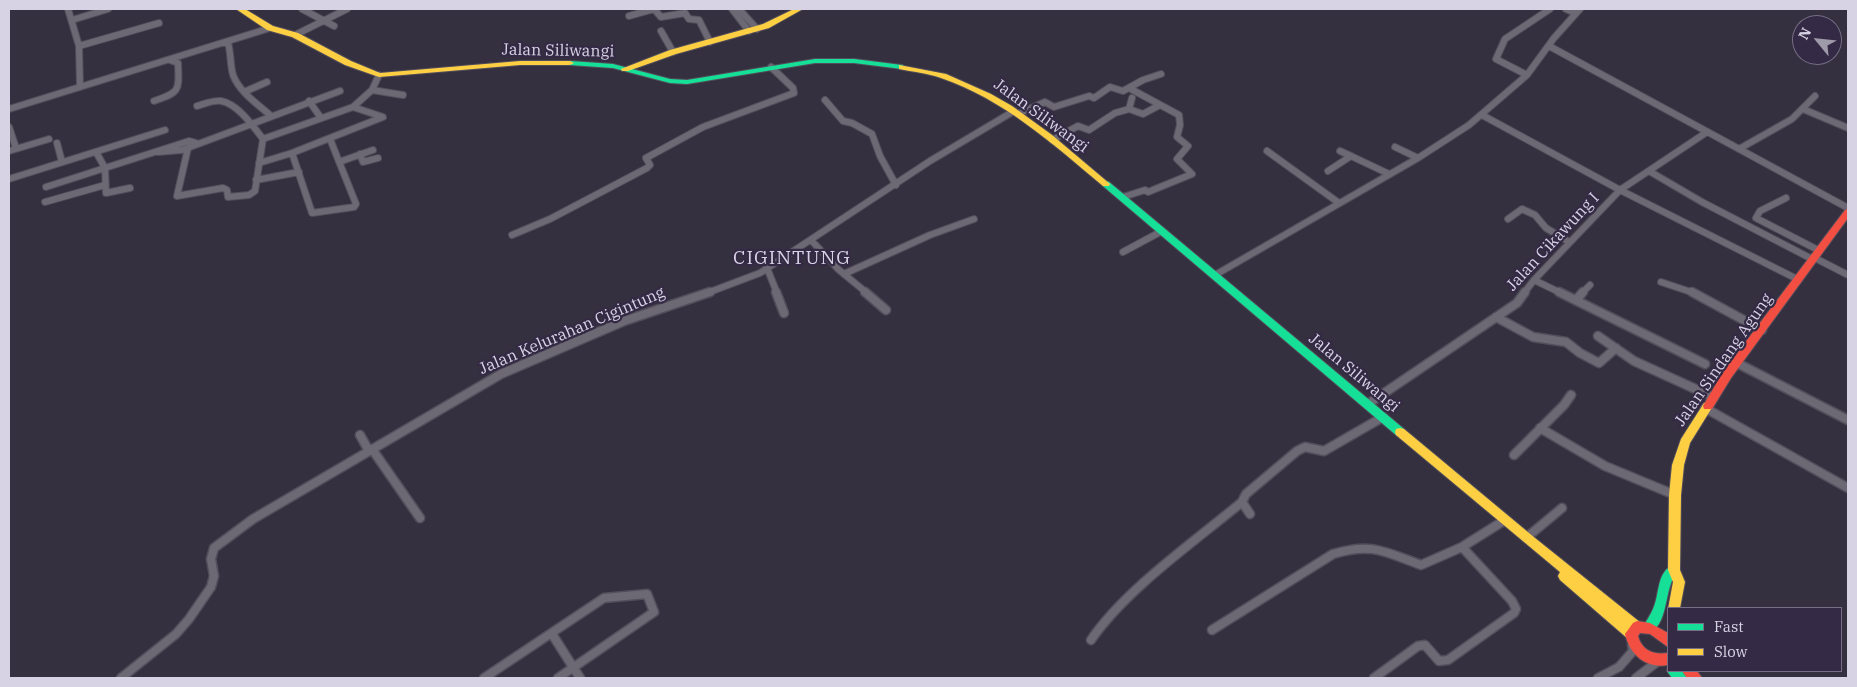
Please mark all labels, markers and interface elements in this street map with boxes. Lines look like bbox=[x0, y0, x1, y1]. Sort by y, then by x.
north arrow bbox=[1792, 15, 1842, 65]
text: N bbox=[1794, 24, 1815, 43]
street label: Jalan Siliwangi bbox=[501, 40, 615, 62]
street label: Jalan Siliwangi bbox=[990, 75, 1092, 157]
street label: Jalan Cikawung I bbox=[1503, 189, 1603, 295]
district label: CIGINTUNG bbox=[732, 248, 852, 270]
street label: Jalan Kelurahan Cigintung bbox=[476, 283, 668, 379]
street label: Jalan Sindang Agung bbox=[1671, 290, 1777, 430]
street label: Jalan Siliwangi bbox=[1305, 329, 1403, 417]
legend bbox=[1667, 607, 1842, 672]
text: Fast bbox=[1714, 617, 1744, 636]
text: Slow bbox=[1714, 642, 1747, 661]

